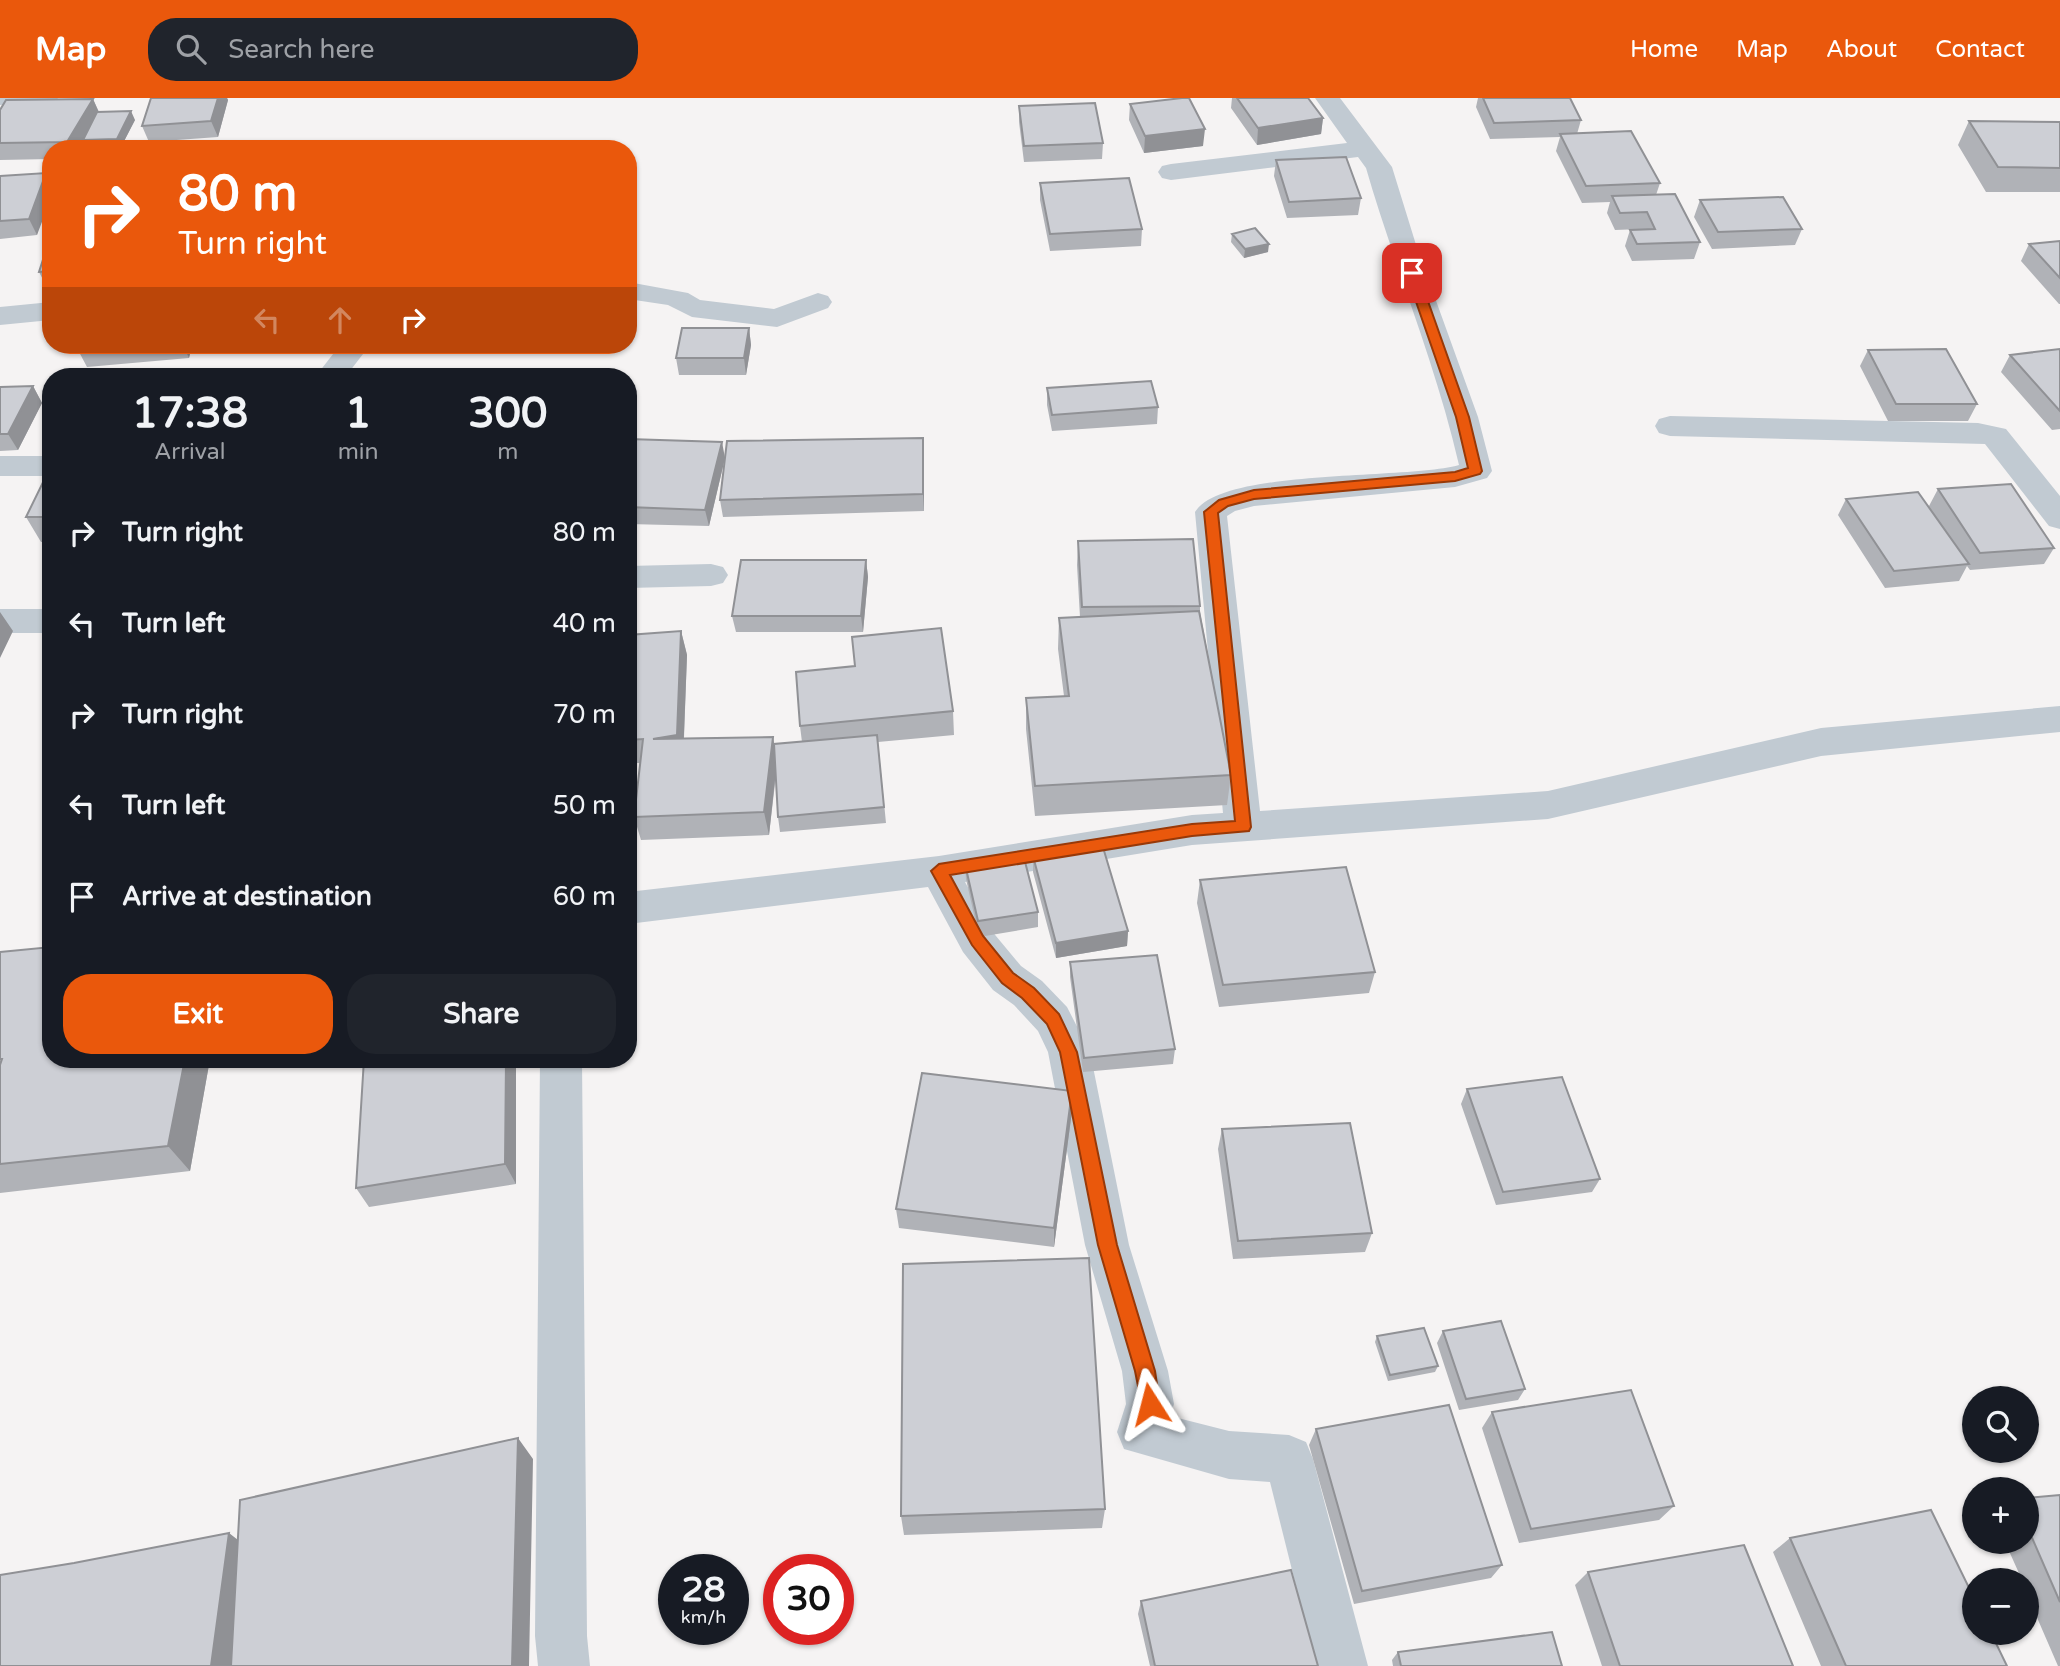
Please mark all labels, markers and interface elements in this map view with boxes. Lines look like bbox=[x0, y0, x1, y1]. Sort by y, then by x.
search box bbox=[148, 18, 638, 81]
text: Map bbox=[35, 30, 106, 69]
icon: search bbox=[172, 30, 210, 68]
text: Search here bbox=[228, 34, 374, 65]
text: Home bbox=[1630, 35, 1698, 64]
text: Map bbox=[1736, 35, 1788, 64]
text: About bbox=[1826, 35, 1897, 64]
text: Contact bbox=[1935, 35, 2025, 64]
text: 80 m bbox=[178, 165, 297, 224]
icon: right bbox=[63, 168, 154, 259]
text: Turn right bbox=[178, 225, 327, 263]
pin bbox=[1382, 243, 1442, 303]
icon: arrive bbox=[1393, 254, 1431, 292]
icon: left bbox=[248, 301, 286, 339]
icon: ahead bbox=[321, 301, 359, 339]
icon: right bbox=[394, 301, 432, 339]
text: 17:38 bbox=[132, 388, 248, 439]
text: 1 bbox=[345, 388, 371, 439]
text: 300 bbox=[468, 388, 547, 439]
text: Arrival bbox=[154, 438, 225, 466]
text: min bbox=[338, 438, 379, 466]
text: m bbox=[497, 438, 518, 466]
icon: right bbox=[63, 514, 101, 552]
text: Turn right bbox=[122, 517, 243, 548]
text: 80 m bbox=[553, 517, 616, 548]
icon: left bbox=[63, 605, 101, 643]
text: Turn left bbox=[122, 608, 225, 639]
text: 40 m bbox=[553, 608, 616, 639]
icon: right bbox=[63, 696, 101, 734]
text: Turn right bbox=[122, 699, 243, 730]
text: 70 m bbox=[553, 699, 616, 730]
icon: left bbox=[63, 787, 101, 825]
text: Turn left bbox=[122, 790, 225, 821]
text: 50 m bbox=[553, 790, 616, 821]
icon: arrive bbox=[63, 878, 101, 916]
text: Arrive at destination bbox=[122, 881, 372, 912]
text: 60 m bbox=[553, 881, 616, 912]
button: Exit bbox=[63, 974, 333, 1054]
button: Share bbox=[347, 974, 616, 1054]
position arrow bbox=[1113, 1367, 1187, 1441]
map controls bbox=[1962, 1386, 2039, 1645]
button: search bbox=[1962, 1386, 2039, 1463]
button: + bbox=[1962, 1477, 2039, 1554]
speed limit sign: 30 bbox=[763, 1554, 854, 1645]
button: − bbox=[1962, 1568, 2039, 1645]
text: 28 bbox=[682, 1569, 725, 1611]
text: km/h bbox=[681, 1606, 726, 1628]

